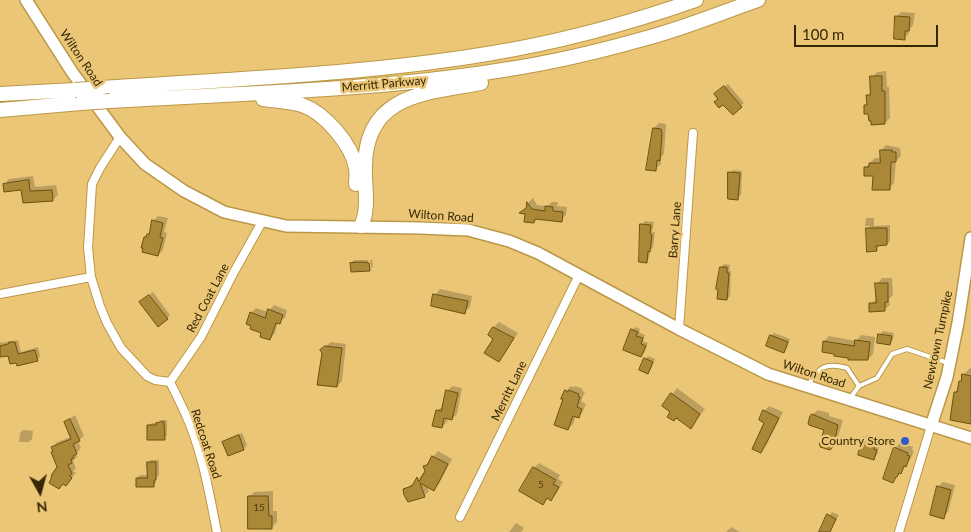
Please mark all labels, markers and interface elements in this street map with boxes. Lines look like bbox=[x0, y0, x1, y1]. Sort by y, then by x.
scale bar bbox=[796, 15, 940, 47]
text: 100 m bbox=[802, 25, 844, 43]
street label: Wilton Road bbox=[57, 27, 105, 89]
street label: Merritt Parkway bbox=[341, 73, 427, 95]
street label: Barry Lane bbox=[666, 201, 684, 259]
street label: Wilton Road bbox=[408, 207, 474, 225]
street label: Red Coat Lane bbox=[184, 261, 232, 335]
street label: Newtown Turnpike bbox=[921, 290, 955, 390]
street label: Wilton Road bbox=[781, 357, 847, 391]
street label: Merritt Lane bbox=[488, 358, 530, 424]
street label: Redcoat Road bbox=[188, 407, 224, 481]
place label: Country Store bbox=[821, 434, 895, 448]
marker: Country Store bbox=[899, 435, 911, 447]
north arrow bbox=[15, 467, 65, 517]
house number: 5 bbox=[538, 479, 544, 491]
text: N bbox=[36, 498, 48, 516]
house number: 15 bbox=[253, 502, 265, 514]

